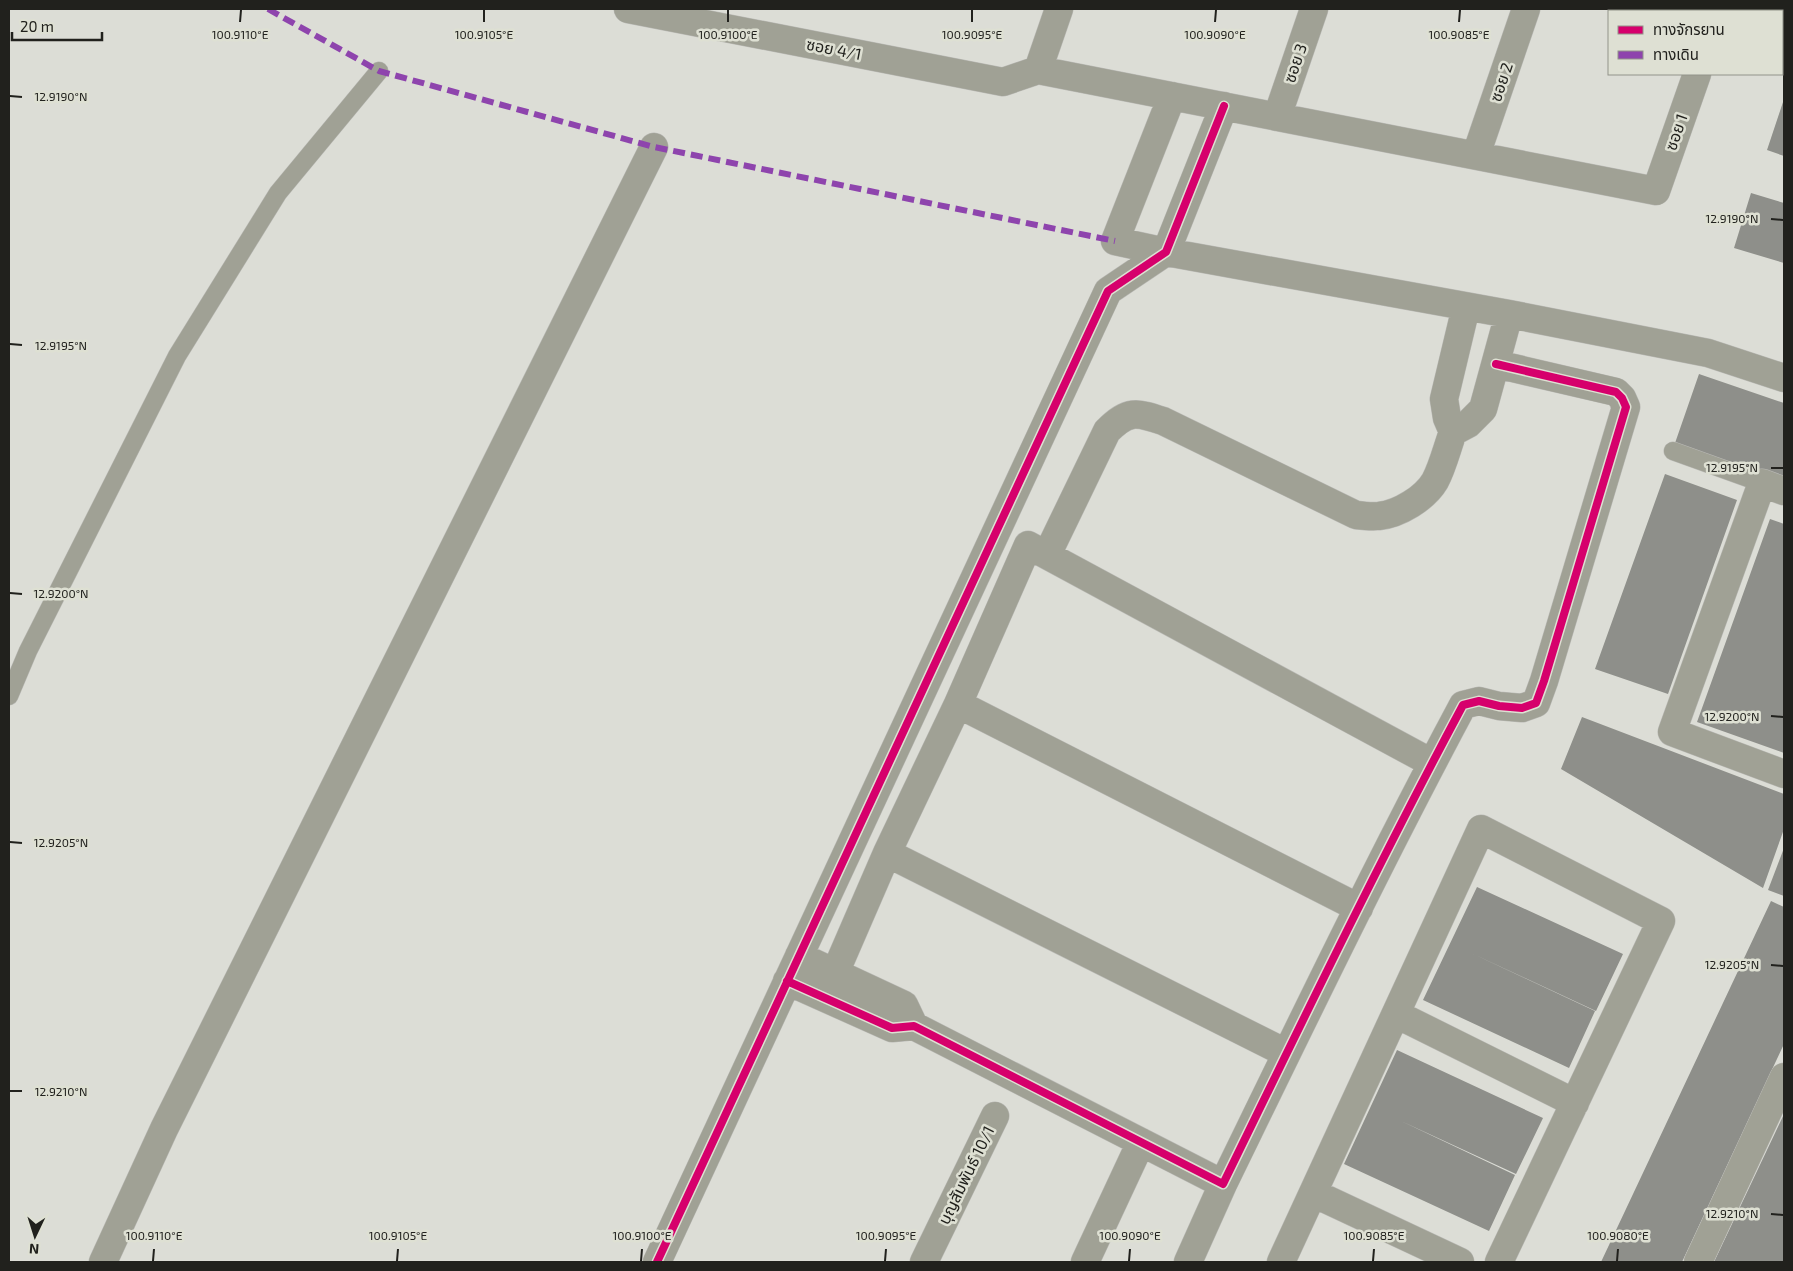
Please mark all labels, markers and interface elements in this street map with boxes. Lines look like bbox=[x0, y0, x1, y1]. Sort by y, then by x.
scale bar bbox=[12, 10, 102, 42]
legend bbox=[1608, 10, 1783, 75]
text: 20 m bbox=[20, 17, 54, 35]
text: ทางจักรยาน bbox=[1653, 20, 1725, 38]
text: 100.9110°E bbox=[212, 27, 269, 41]
text: 100.9105°E bbox=[455, 27, 513, 41]
text: 100.9100°E bbox=[698, 27, 758, 41]
text: 100.9095°E bbox=[942, 27, 1003, 41]
text: 100.9090°E bbox=[1184, 27, 1246, 41]
text: 100.9085°E bbox=[1429, 27, 1490, 41]
street label: ซอย 4/1 bbox=[805, 34, 863, 63]
street label: ซอย 3 bbox=[1279, 41, 1310, 85]
text: ทางเดิน bbox=[1653, 45, 1699, 63]
street label: ซอย 2 bbox=[1485, 60, 1516, 104]
text: 12.9190°N bbox=[35, 89, 87, 103]
street label: ซอย 1 bbox=[1660, 111, 1691, 153]
text: 12.9190°N bbox=[1706, 211, 1758, 225]
text: 12.9195°N bbox=[35, 338, 87, 352]
text: 12.9195°N bbox=[1706, 460, 1758, 474]
text: 12.9200°N bbox=[33, 586, 89, 600]
text: 12.9200°N bbox=[1704, 709, 1760, 723]
text: 12.9205°N bbox=[34, 835, 88, 849]
text: 12.9205°N bbox=[1705, 957, 1759, 971]
text: 12.9210°N bbox=[35, 1084, 87, 1098]
street label: บุญสัมพันธ์ 10/1 bbox=[934, 1123, 998, 1227]
text: 12.9210°N bbox=[1706, 1206, 1758, 1220]
north arrow bbox=[10, 1211, 60, 1261]
text: 100.9110°E bbox=[126, 1228, 183, 1242]
text: 100.9105°E bbox=[369, 1228, 427, 1242]
text: 100.9100°E bbox=[612, 1228, 672, 1242]
text: 100.9095°E bbox=[856, 1228, 917, 1242]
text: 100.9090°E bbox=[1099, 1228, 1161, 1242]
text: 100.9085°E bbox=[1344, 1228, 1405, 1242]
text: 100.9080°E bbox=[1587, 1228, 1649, 1242]
text: N bbox=[28, 1241, 40, 1258]

